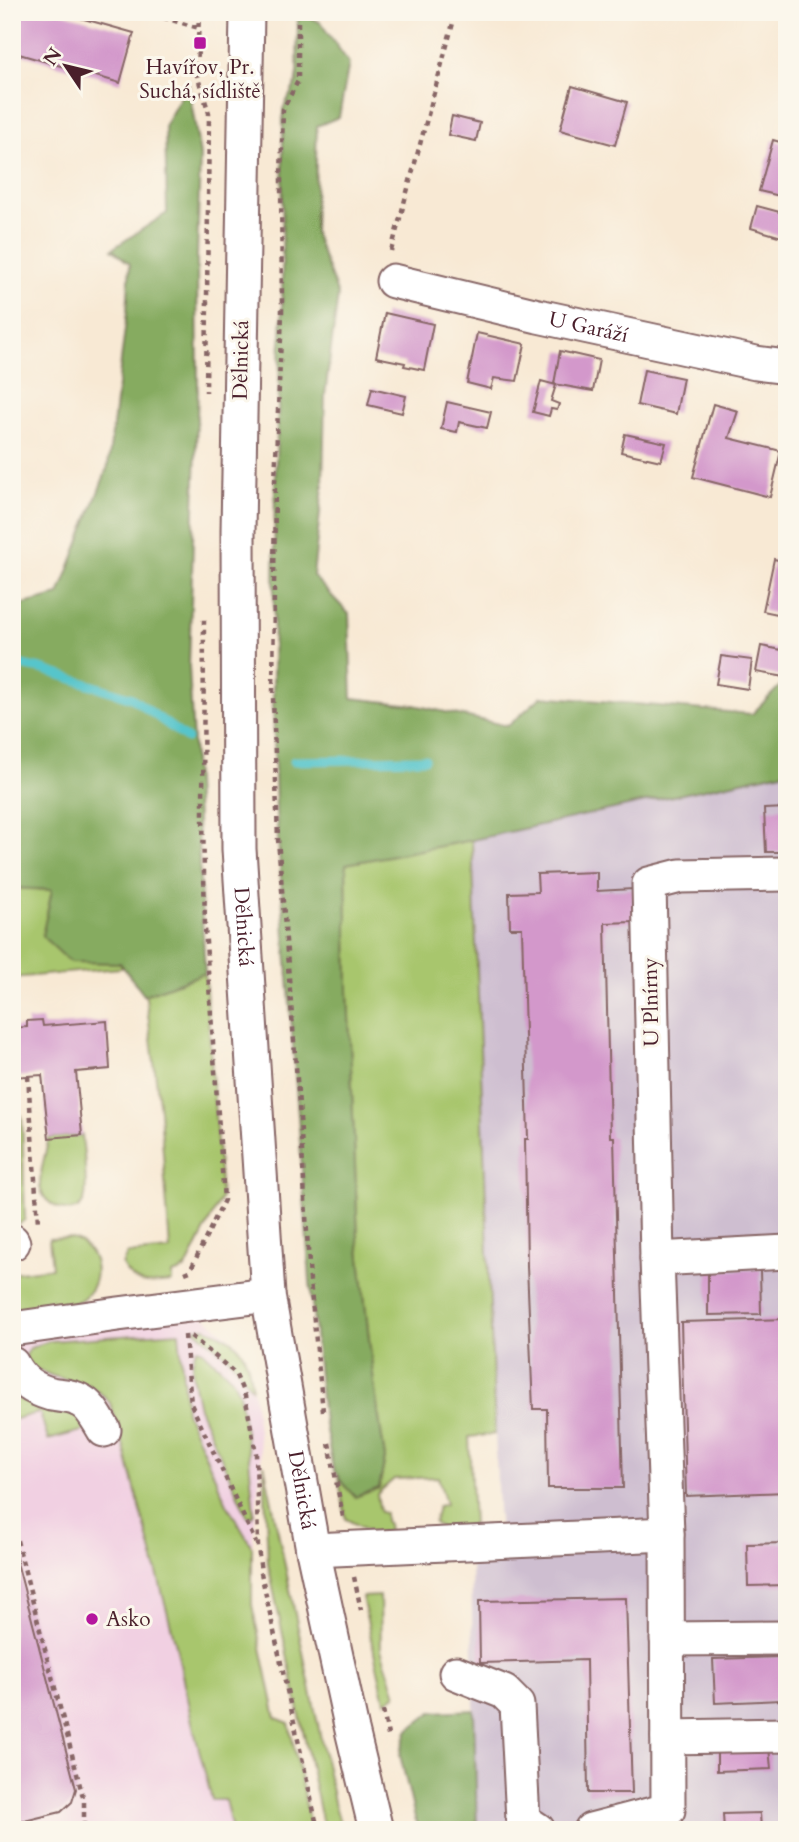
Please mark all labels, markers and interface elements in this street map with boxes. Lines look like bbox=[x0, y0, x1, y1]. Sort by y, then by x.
north arrow bbox=[32, 32, 102, 102]
marker: Havířov, Pr. Suchá, sídliště bbox=[192, 35, 208, 51]
text: N bbox=[38, 42, 69, 71]
place label: Havířov, Pr. Suchá, sídliště bbox=[139, 53, 261, 106]
street label: U Garáží bbox=[546, 304, 631, 350]
street label: Dělnická bbox=[226, 320, 256, 400]
street label: Dělnická bbox=[227, 886, 261, 967]
street label: U Plnírny bbox=[636, 957, 666, 1047]
street label: Dělnická bbox=[281, 1448, 324, 1532]
place label: Asko bbox=[106, 1605, 151, 1634]
marker: Asko bbox=[84, 1611, 100, 1627]

